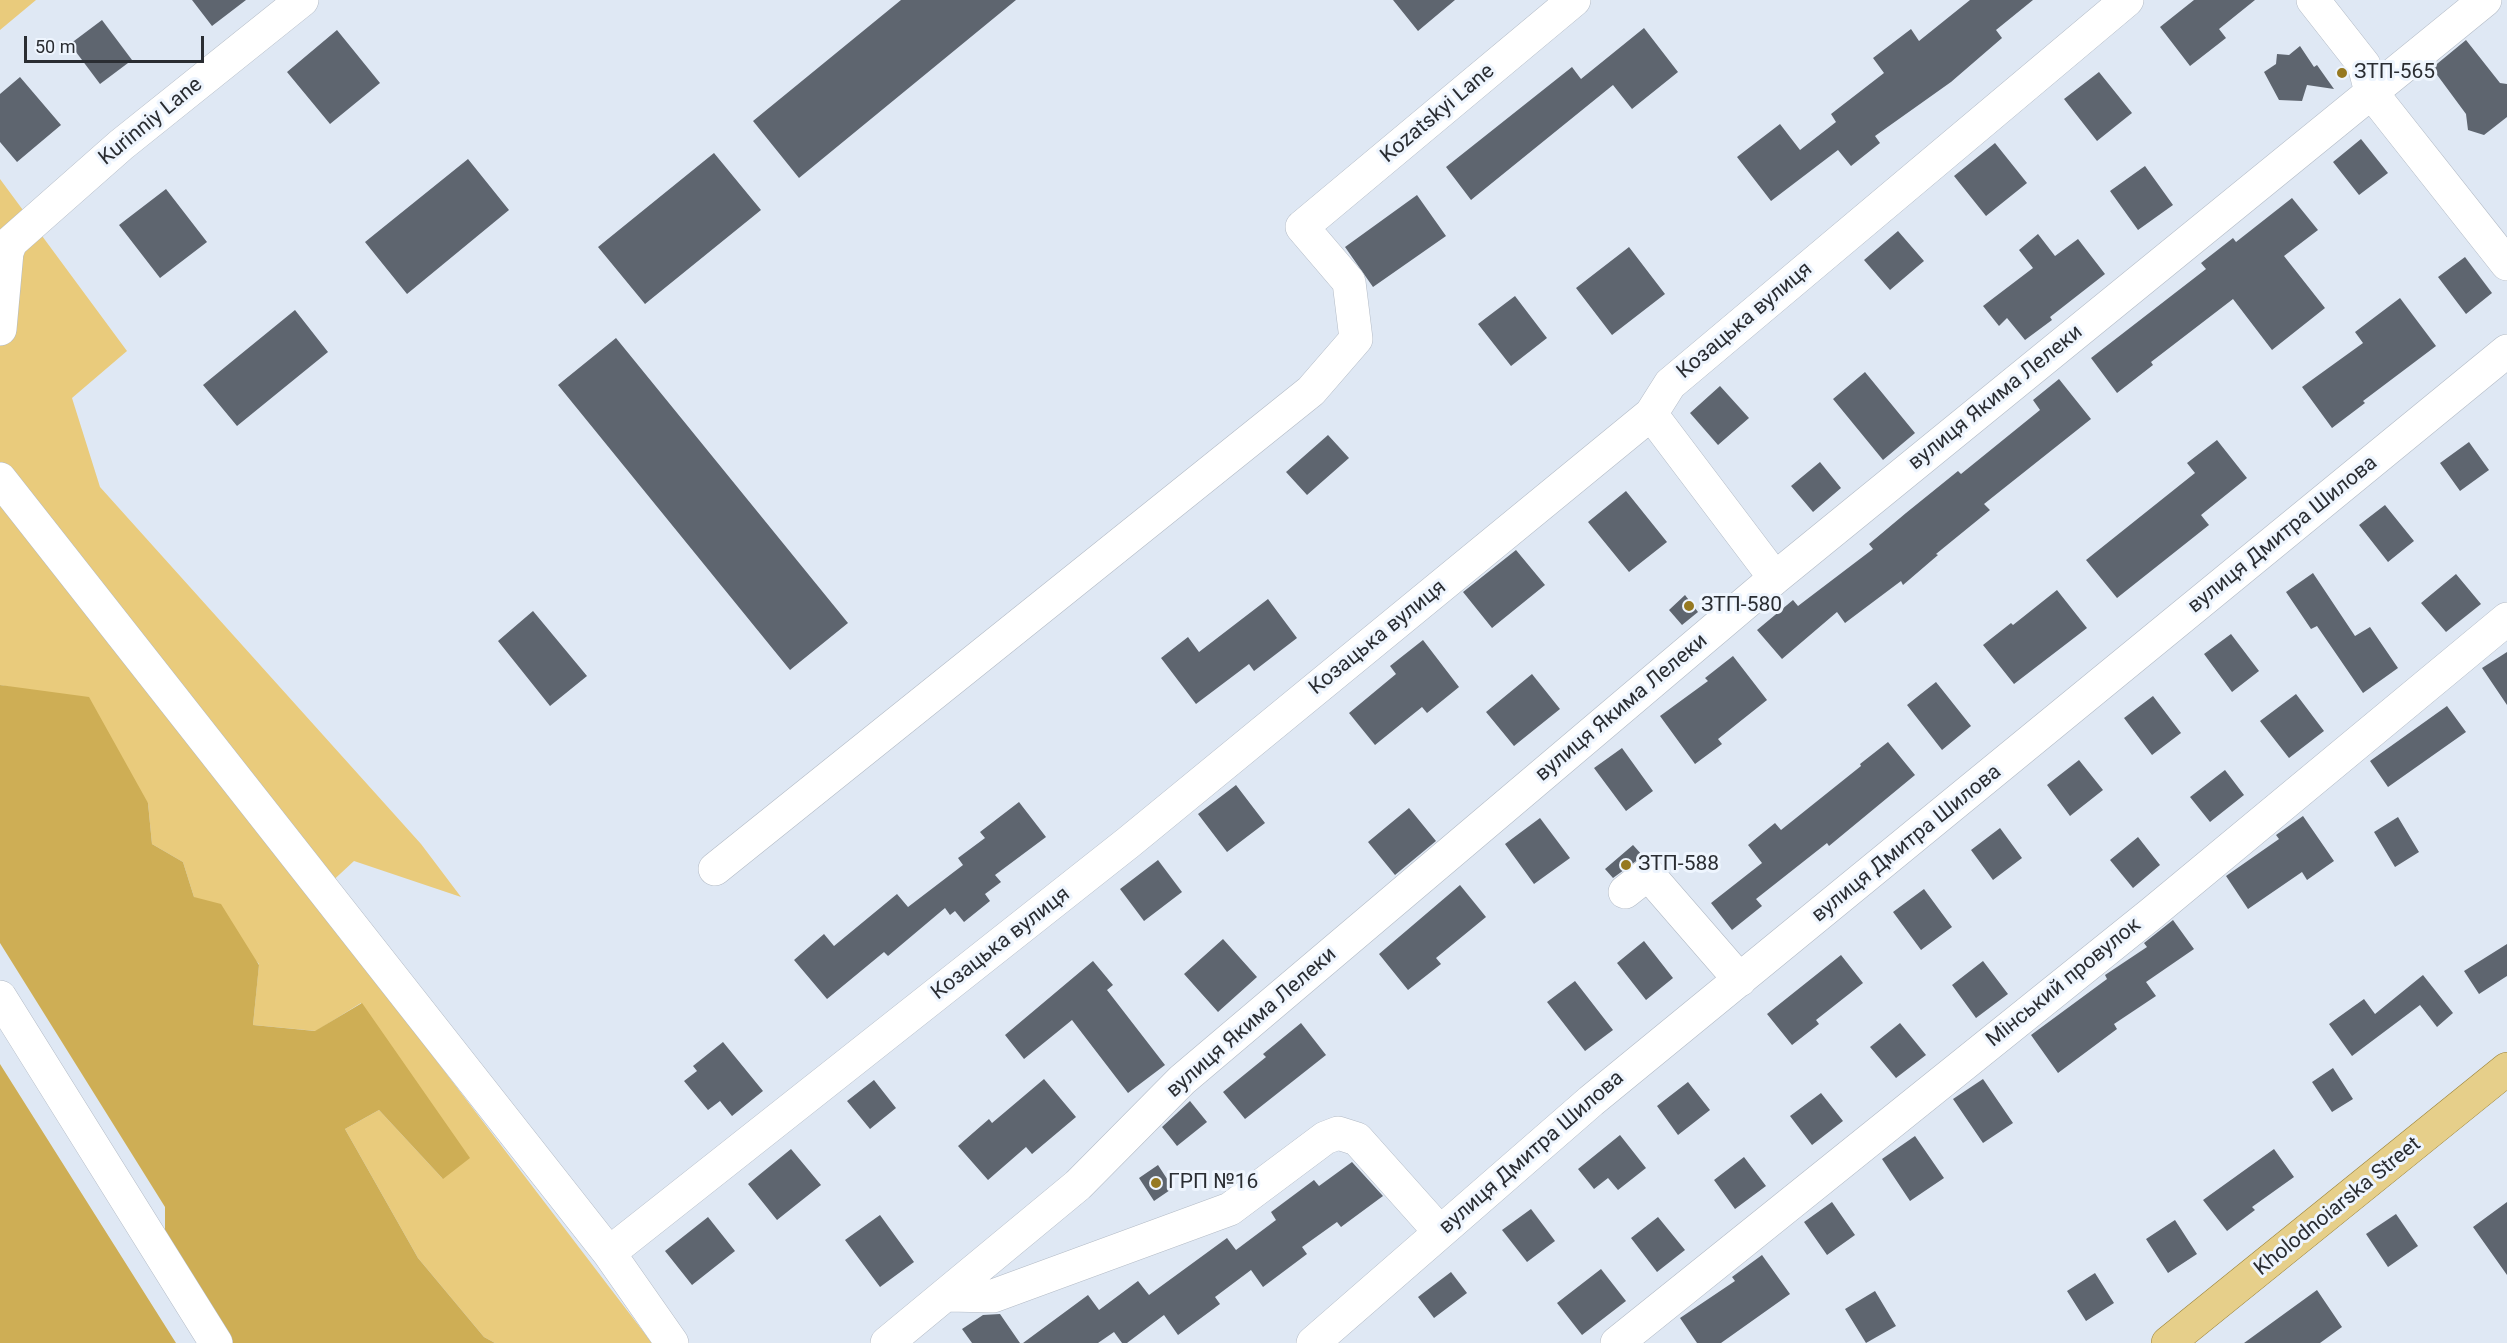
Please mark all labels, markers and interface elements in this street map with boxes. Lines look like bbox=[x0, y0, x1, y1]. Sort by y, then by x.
scale bar bbox=[27, 24, 207, 62]
text: 50 m bbox=[35, 36, 75, 57]
street label: Kozatskyi Lane bbox=[1376, 59, 1500, 169]
place label: ЗТП-565 bbox=[2354, 60, 2435, 86]
marker: ЗТП-565 bbox=[2335, 66, 2349, 80]
street label: Kurinniy Lane bbox=[94, 73, 208, 171]
street label: Козацька вулиця bbox=[1672, 257, 1818, 385]
street label: вулиця Якима Лелеки bbox=[1904, 320, 2088, 476]
street label: вулиця Дмитра Шилова bbox=[2183, 451, 2383, 619]
street label: Козацька вулиця bbox=[1304, 575, 1452, 701]
place label: ЗТП-580 bbox=[1701, 593, 1782, 619]
marker: ЗТП-580 bbox=[1682, 599, 1696, 613]
street label: вулиця Якима Лелеки bbox=[1531, 629, 1713, 787]
street label: вулиця Дмитра Шилова bbox=[1807, 760, 2007, 928]
place label: ЗТП-588 bbox=[1638, 852, 1719, 878]
marker: ЗТП-588 bbox=[1619, 858, 1633, 872]
street label: Козацька вулиця bbox=[927, 882, 1075, 1006]
street label: Мінський провулок bbox=[1982, 913, 2146, 1053]
street label: вулиця Якима Лелеки bbox=[1162, 942, 1342, 1104]
street label: вулиця Дмитра Шилова bbox=[1435, 1066, 1629, 1240]
street label: Kholodnoiarska Street bbox=[2250, 1132, 2426, 1282]
place label: ГРП №16 bbox=[1168, 1170, 1258, 1196]
marker: ГРП №16 bbox=[1149, 1176, 1163, 1190]

